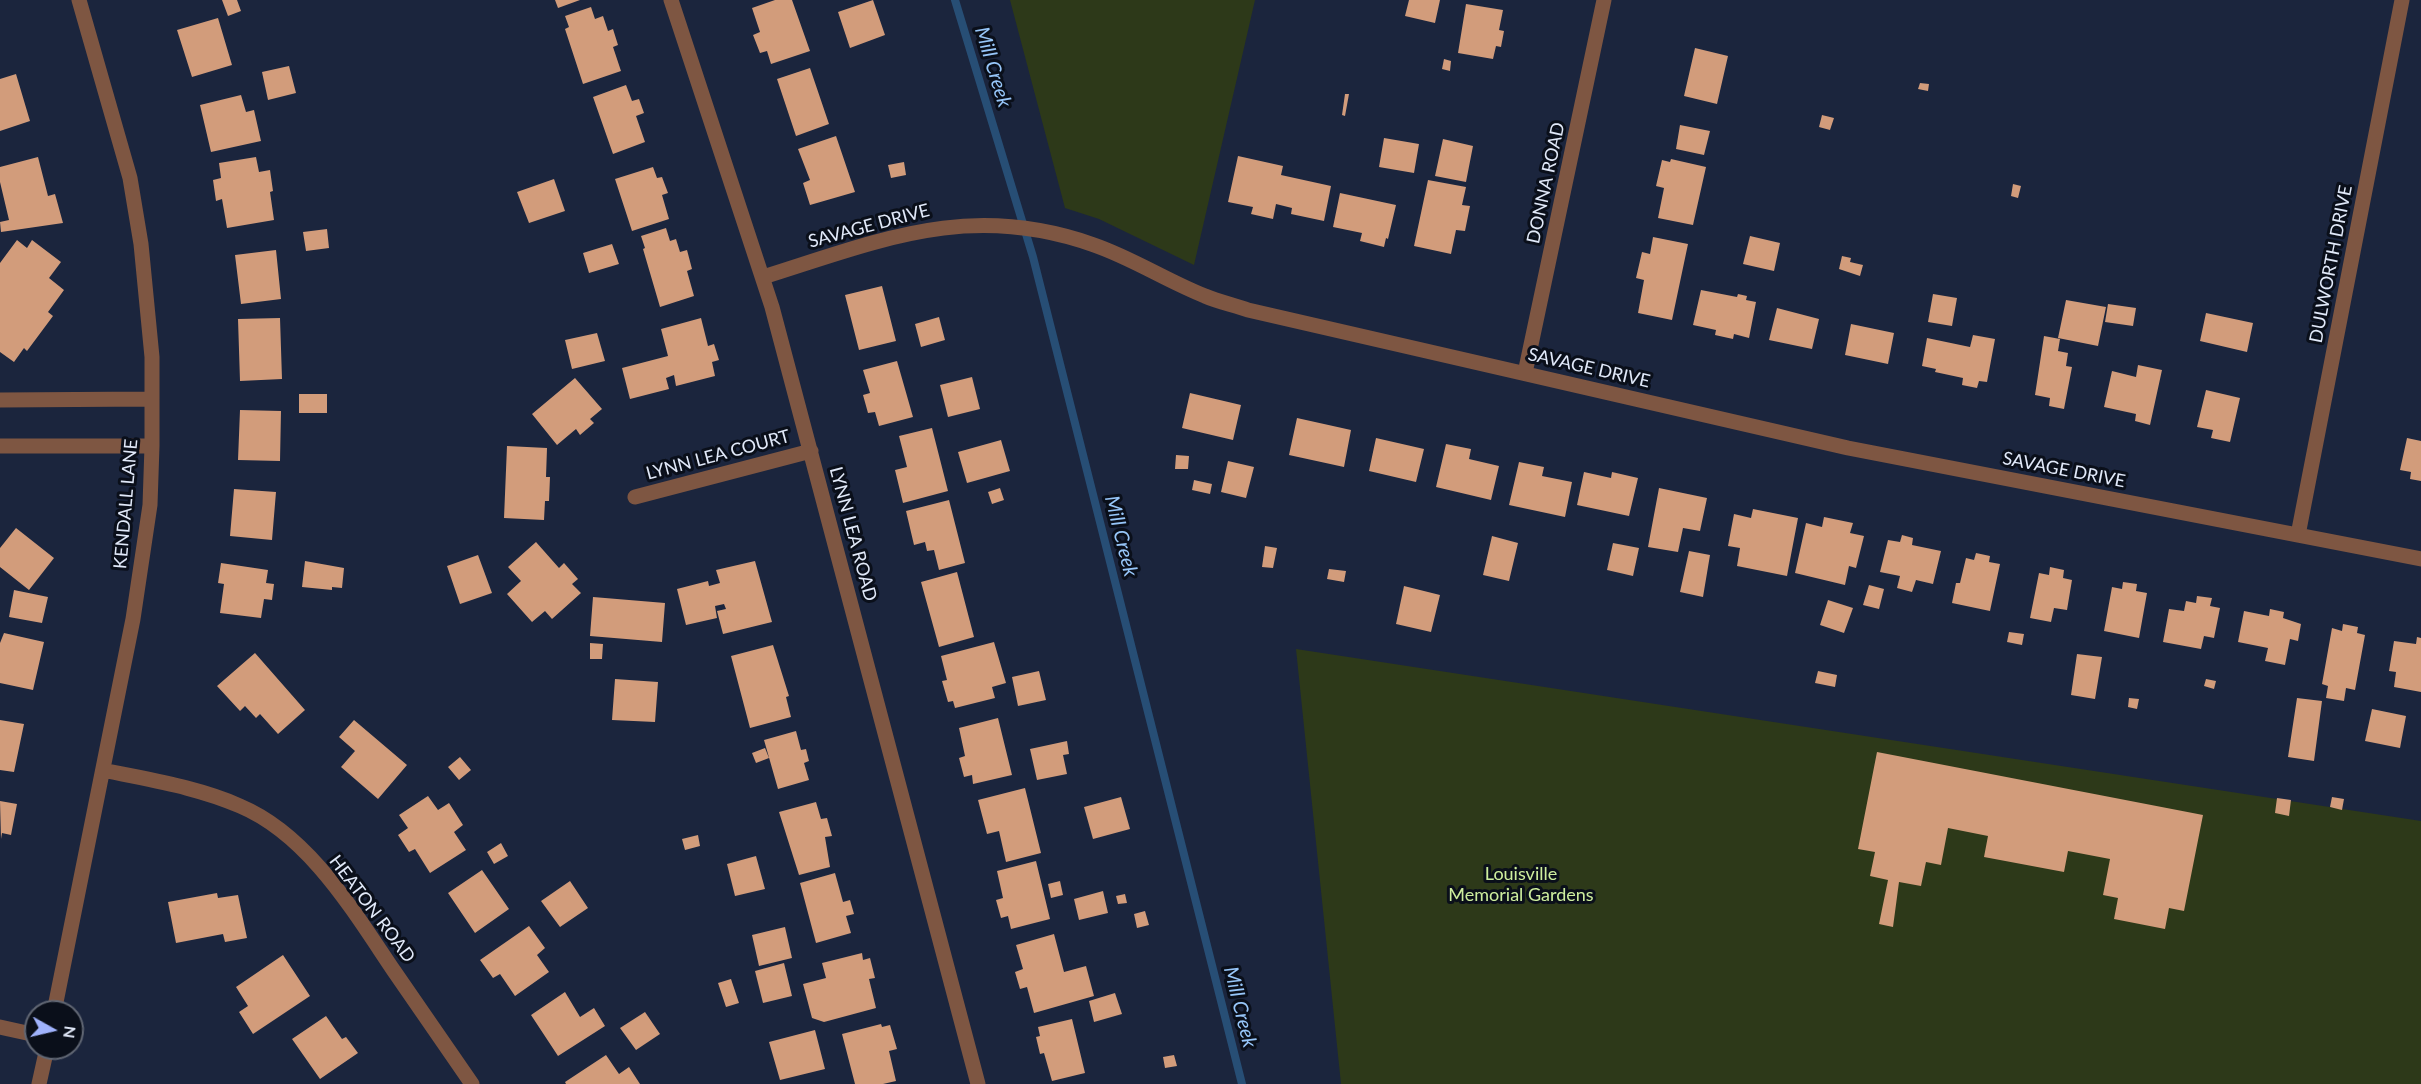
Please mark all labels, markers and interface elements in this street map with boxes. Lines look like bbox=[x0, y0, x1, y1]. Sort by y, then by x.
water label: Mill Creek bbox=[969, 24, 1017, 110]
street label: DONNA ROAD bbox=[1523, 120, 1569, 246]
street label: DULWORTH DRIVE bbox=[2305, 183, 2357, 345]
street label: SAVAGE DRIVE bbox=[806, 199, 932, 253]
street label: SAVAGE DRIVE bbox=[1526, 343, 1652, 393]
street label: LYNN LEA COURT bbox=[644, 425, 792, 485]
street label: KENDALL LANE bbox=[110, 438, 142, 570]
street label: SAVAGE DRIVE bbox=[2001, 448, 2127, 492]
street label: LYNN LEA ROAD bbox=[825, 464, 881, 604]
water label: Mill Creek bbox=[1099, 493, 1143, 579]
street label: HEATON ROAD bbox=[325, 851, 419, 967]
park label: Louisville Memorial Gardens bbox=[1448, 863, 1594, 906]
water label: Mill Creek bbox=[1218, 964, 1262, 1050]
north arrow bbox=[24, 1000, 84, 1060]
text: N bbox=[60, 1025, 81, 1040]

